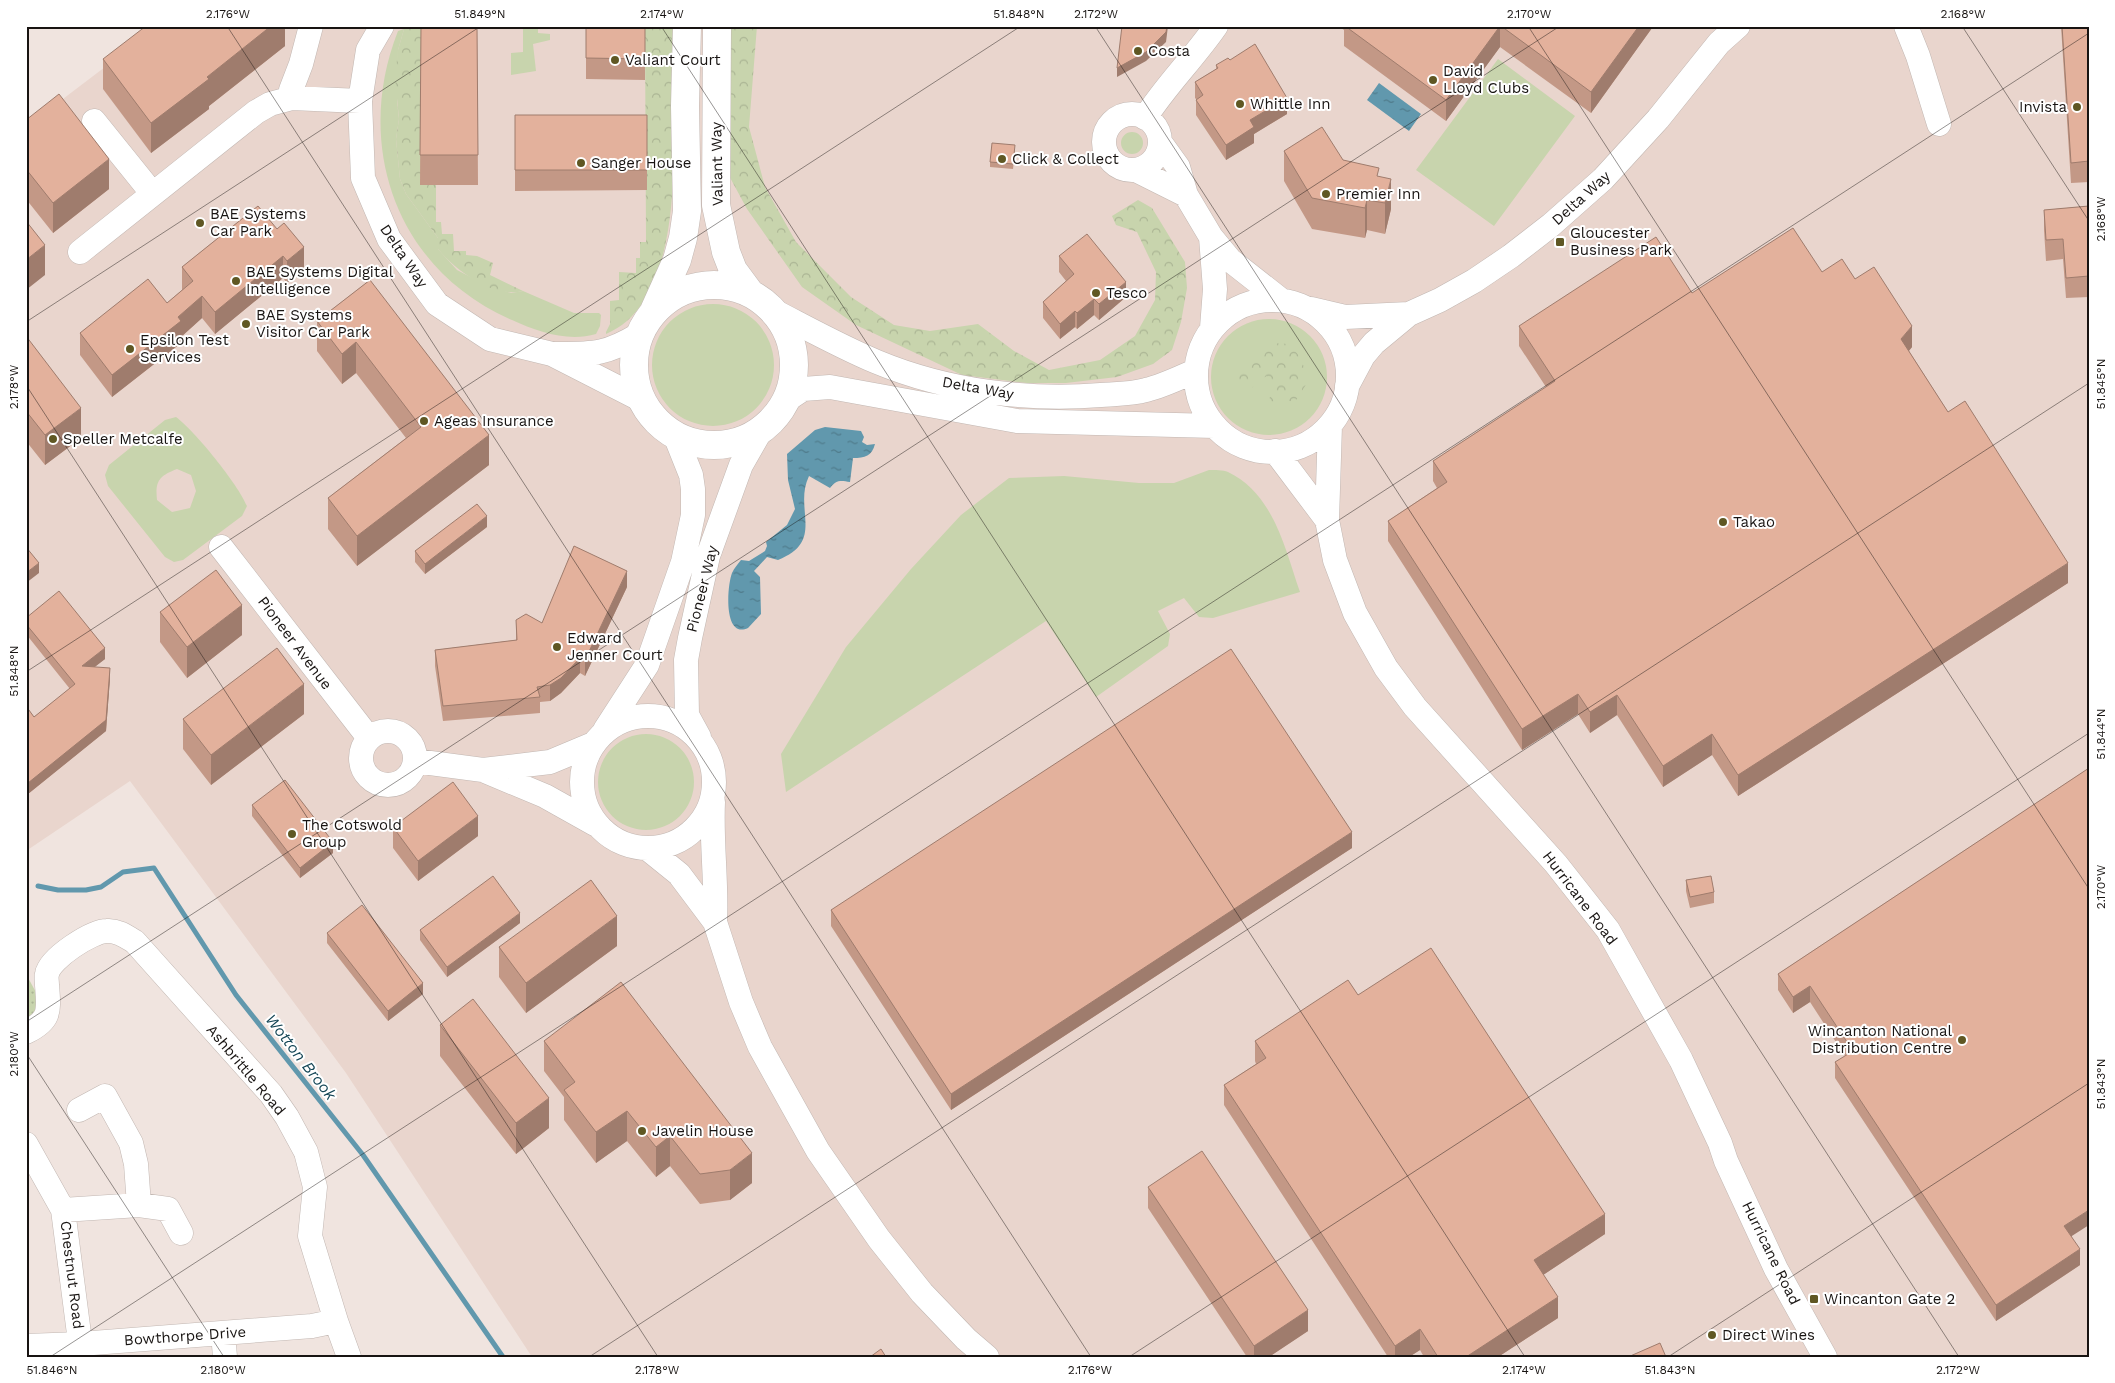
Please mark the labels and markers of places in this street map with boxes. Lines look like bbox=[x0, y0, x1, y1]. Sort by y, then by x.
place label: Costa bbox=[1148, 42, 1190, 60]
marker: Costa bbox=[1132, 45, 1144, 57]
place label: Valiant Court bbox=[625, 51, 721, 69]
marker: Valiant Court bbox=[609, 54, 621, 66]
place label: David Lloyd Clubs bbox=[1443, 62, 1529, 97]
marker: David Lloyd Clubs bbox=[1427, 74, 1439, 86]
place label: Whittle Inn bbox=[1250, 95, 1331, 113]
marker: Whittle Inn bbox=[1234, 98, 1246, 110]
place label: Invista bbox=[2019, 98, 2067, 116]
marker: Invista bbox=[2071, 101, 2083, 113]
place label: Click & Collect bbox=[1012, 150, 1120, 168]
marker: Click & Collect bbox=[996, 153, 1008, 165]
place label: Sanger House bbox=[591, 154, 691, 172]
marker: Sanger House bbox=[575, 157, 587, 169]
place label: Premier Inn bbox=[1336, 185, 1420, 203]
marker: Premier Inn bbox=[1320, 188, 1332, 200]
place label: BAE Systems Car Park bbox=[210, 205, 306, 240]
marker: BAE Systems Car Park bbox=[194, 217, 206, 229]
place label: Gloucester Business Park bbox=[1570, 224, 1673, 259]
marker: Gloucester Business Park bbox=[1554, 236, 1566, 248]
place label: BAE Systems Digital Intelligence bbox=[246, 263, 394, 298]
marker: BAE Systems Digital Intelligence bbox=[230, 275, 242, 287]
place label: Tesco bbox=[1106, 284, 1147, 302]
marker: Tesco bbox=[1090, 287, 1102, 299]
place label: BAE Systems Visitor Car Park bbox=[256, 306, 370, 341]
marker: BAE Systems Visitor Car Park bbox=[240, 318, 252, 330]
place label: Epsilon Test Services bbox=[140, 331, 229, 366]
marker: Epsilon Test Services bbox=[124, 343, 136, 355]
place label: Ageas Insurance bbox=[434, 412, 554, 430]
marker: Ageas Insurance bbox=[418, 415, 430, 427]
place label: Speller Metcalfe bbox=[63, 430, 183, 448]
marker: Speller Metcalfe bbox=[47, 433, 59, 445]
place label: Takao bbox=[1733, 513, 1775, 531]
marker: Takao bbox=[1717, 516, 1729, 528]
place label: Edward Jenner Court bbox=[567, 629, 663, 664]
marker: Edward Jenner Court bbox=[551, 641, 563, 653]
place label: The Cotswold Group bbox=[302, 816, 402, 851]
marker: The Cotswold Group bbox=[286, 828, 298, 840]
place label: Wincanton National Distribution Centre bbox=[1808, 1022, 1952, 1057]
marker: Wincanton National Distribution Centre bbox=[1956, 1034, 1968, 1046]
place label: Javelin House bbox=[652, 1122, 754, 1140]
marker: Javelin House bbox=[636, 1125, 648, 1137]
place label: Wincanton Gate 2 bbox=[1824, 1290, 1955, 1308]
marker: Wincanton Gate 2 bbox=[1808, 1293, 1820, 1305]
place label: Direct Wines bbox=[1722, 1326, 1815, 1344]
marker: Direct Wines bbox=[1706, 1329, 1718, 1341]

